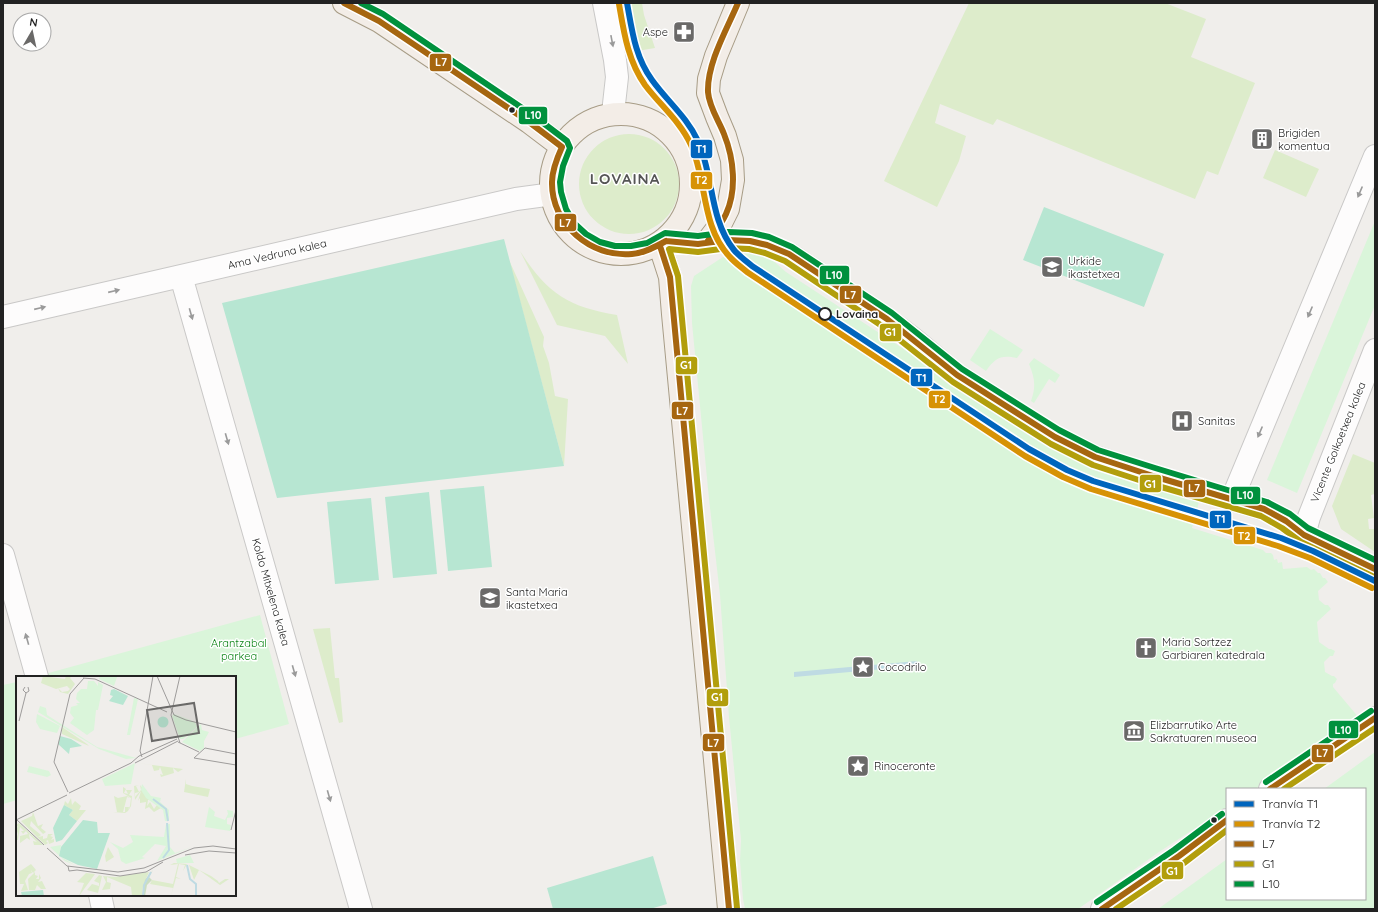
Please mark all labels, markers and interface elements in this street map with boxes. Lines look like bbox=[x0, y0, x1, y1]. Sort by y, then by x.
north arrow bbox=[12, 12, 52, 52]
text: N bbox=[28, 15, 39, 30]
pharmacy icon: Aspe bbox=[671, 19, 697, 45]
place label: Aspe bbox=[643, 25, 668, 39]
one-way arrow bbox=[609, 35, 615, 47]
line badge: L7 bbox=[429, 53, 452, 72]
text: L7 bbox=[435, 55, 447, 69]
unlabelled marker bbox=[507, 105, 517, 115]
line badge: L10 bbox=[518, 106, 548, 125]
text: L10 bbox=[524, 108, 542, 122]
building icon: Brigiden komentua bbox=[1249, 126, 1275, 152]
place label: Brigiden komentua bbox=[1278, 126, 1330, 153]
line badge: T1 bbox=[690, 139, 713, 159]
text: T1 bbox=[695, 142, 707, 156]
district label: LOVAINA bbox=[590, 169, 660, 188]
line badge: T2 bbox=[690, 171, 713, 190]
text: T2 bbox=[694, 173, 708, 187]
one-way arrow bbox=[1357, 186, 1363, 197]
line badge: L7 bbox=[554, 213, 577, 232]
text: L7 bbox=[559, 216, 571, 230]
street label: Ama Vedruna kalea bbox=[226, 236, 328, 272]
school or university icon: Urkide ikastetxea bbox=[1039, 254, 1065, 280]
place label: Urkide ikastetxea bbox=[1068, 254, 1120, 281]
line badge: L10 bbox=[819, 265, 850, 285]
text: L10 bbox=[825, 268, 843, 282]
line badge: L7 bbox=[839, 285, 862, 304]
one-way arrow bbox=[108, 288, 120, 294]
text: L7 bbox=[844, 288, 856, 302]
one-way arrow bbox=[33, 305, 46, 311]
one-way arrow bbox=[1307, 306, 1313, 318]
marker: Lovaina bbox=[818, 307, 832, 321]
place label: Lovaina bbox=[836, 307, 878, 321]
one-way arrow bbox=[188, 308, 194, 320]
line badge: G1 bbox=[879, 323, 902, 342]
text: G1 bbox=[884, 325, 896, 339]
line badge: G1 bbox=[675, 356, 698, 375]
text: G1 bbox=[680, 358, 692, 372]
line badge: T1 bbox=[910, 368, 933, 387]
text: T1 bbox=[915, 371, 927, 385]
street label: Vicente Goikoetxea kalea bbox=[1307, 380, 1369, 504]
line badge: T2 bbox=[928, 390, 951, 409]
text: T2 bbox=[932, 392, 946, 406]
line badge: L7 bbox=[671, 401, 694, 420]
text: L7 bbox=[676, 404, 688, 418]
hospital icon: Sanitas bbox=[1169, 408, 1195, 434]
place label: Sanitas bbox=[1198, 414, 1235, 428]
one-way arrow bbox=[1257, 426, 1263, 438]
one-way arrow bbox=[224, 433, 230, 445]
line badge: G1 bbox=[1139, 474, 1162, 493]
text: G1 bbox=[1144, 477, 1156, 491]
line badge: L7 bbox=[1183, 479, 1206, 498]
text: L7 bbox=[1188, 481, 1200, 495]
line badge: L10 bbox=[1230, 486, 1261, 505]
text: L10 bbox=[1236, 488, 1254, 502]
line badge: T1 bbox=[1209, 510, 1232, 529]
text: T1 bbox=[1214, 512, 1226, 526]
line badge: T2 bbox=[1233, 526, 1256, 545]
text: T2 bbox=[1237, 529, 1251, 543]
street label: Koldo Mitxelena kalea bbox=[249, 536, 293, 648]
school or university icon: Santa Maria ikastetxea bbox=[477, 585, 503, 611]
place label: Santa Maria ikastetxea bbox=[506, 585, 568, 612]
one-way arrow bbox=[24, 633, 30, 645]
church icon: Maria Sortzez Garbiaren katedrala bbox=[1133, 635, 1159, 661]
place label: Maria Sortzez Garbiaren katedrala bbox=[1162, 635, 1265, 662]
park label: Arantzabal parkea bbox=[211, 636, 267, 663]
place icon: Cocodrilo bbox=[850, 654, 876, 680]
place label: Cocodrilo bbox=[878, 660, 927, 674]
one-way arrow bbox=[291, 665, 297, 677]
inset map bbox=[16, 676, 236, 896]
line badge: G1 bbox=[706, 688, 729, 707]
text: G1 bbox=[711, 690, 723, 704]
museum icon: Elizbarrutiko Arte Sakratuaren museoa bbox=[1121, 718, 1147, 744]
place label: Elizbarrutiko Arte Sakratuaren museoa bbox=[1150, 718, 1257, 745]
line badge: L10 bbox=[1328, 720, 1359, 739]
text: L10 bbox=[1334, 723, 1352, 737]
line badge: L7 bbox=[702, 733, 725, 752]
text: L7 bbox=[707, 736, 719, 750]
line badge: L7 bbox=[1311, 744, 1334, 763]
text: L7 bbox=[1316, 746, 1328, 760]
place icon: Rinoceronte bbox=[845, 753, 871, 779]
place label: Rinoceronte bbox=[874, 759, 936, 773]
legend bbox=[1226, 788, 1366, 900]
one-way arrow bbox=[326, 790, 332, 802]
text: Tranvía T1 bbox=[1262, 796, 1318, 811]
unlabelled marker bbox=[1209, 815, 1219, 825]
text: Tranvía T2 bbox=[1262, 816, 1321, 831]
text: L7 bbox=[1262, 836, 1275, 851]
text: G1 bbox=[1262, 856, 1275, 871]
line badge: G1 bbox=[1161, 861, 1184, 880]
text: G1 bbox=[1166, 864, 1178, 878]
text: L10 bbox=[1262, 876, 1280, 891]

